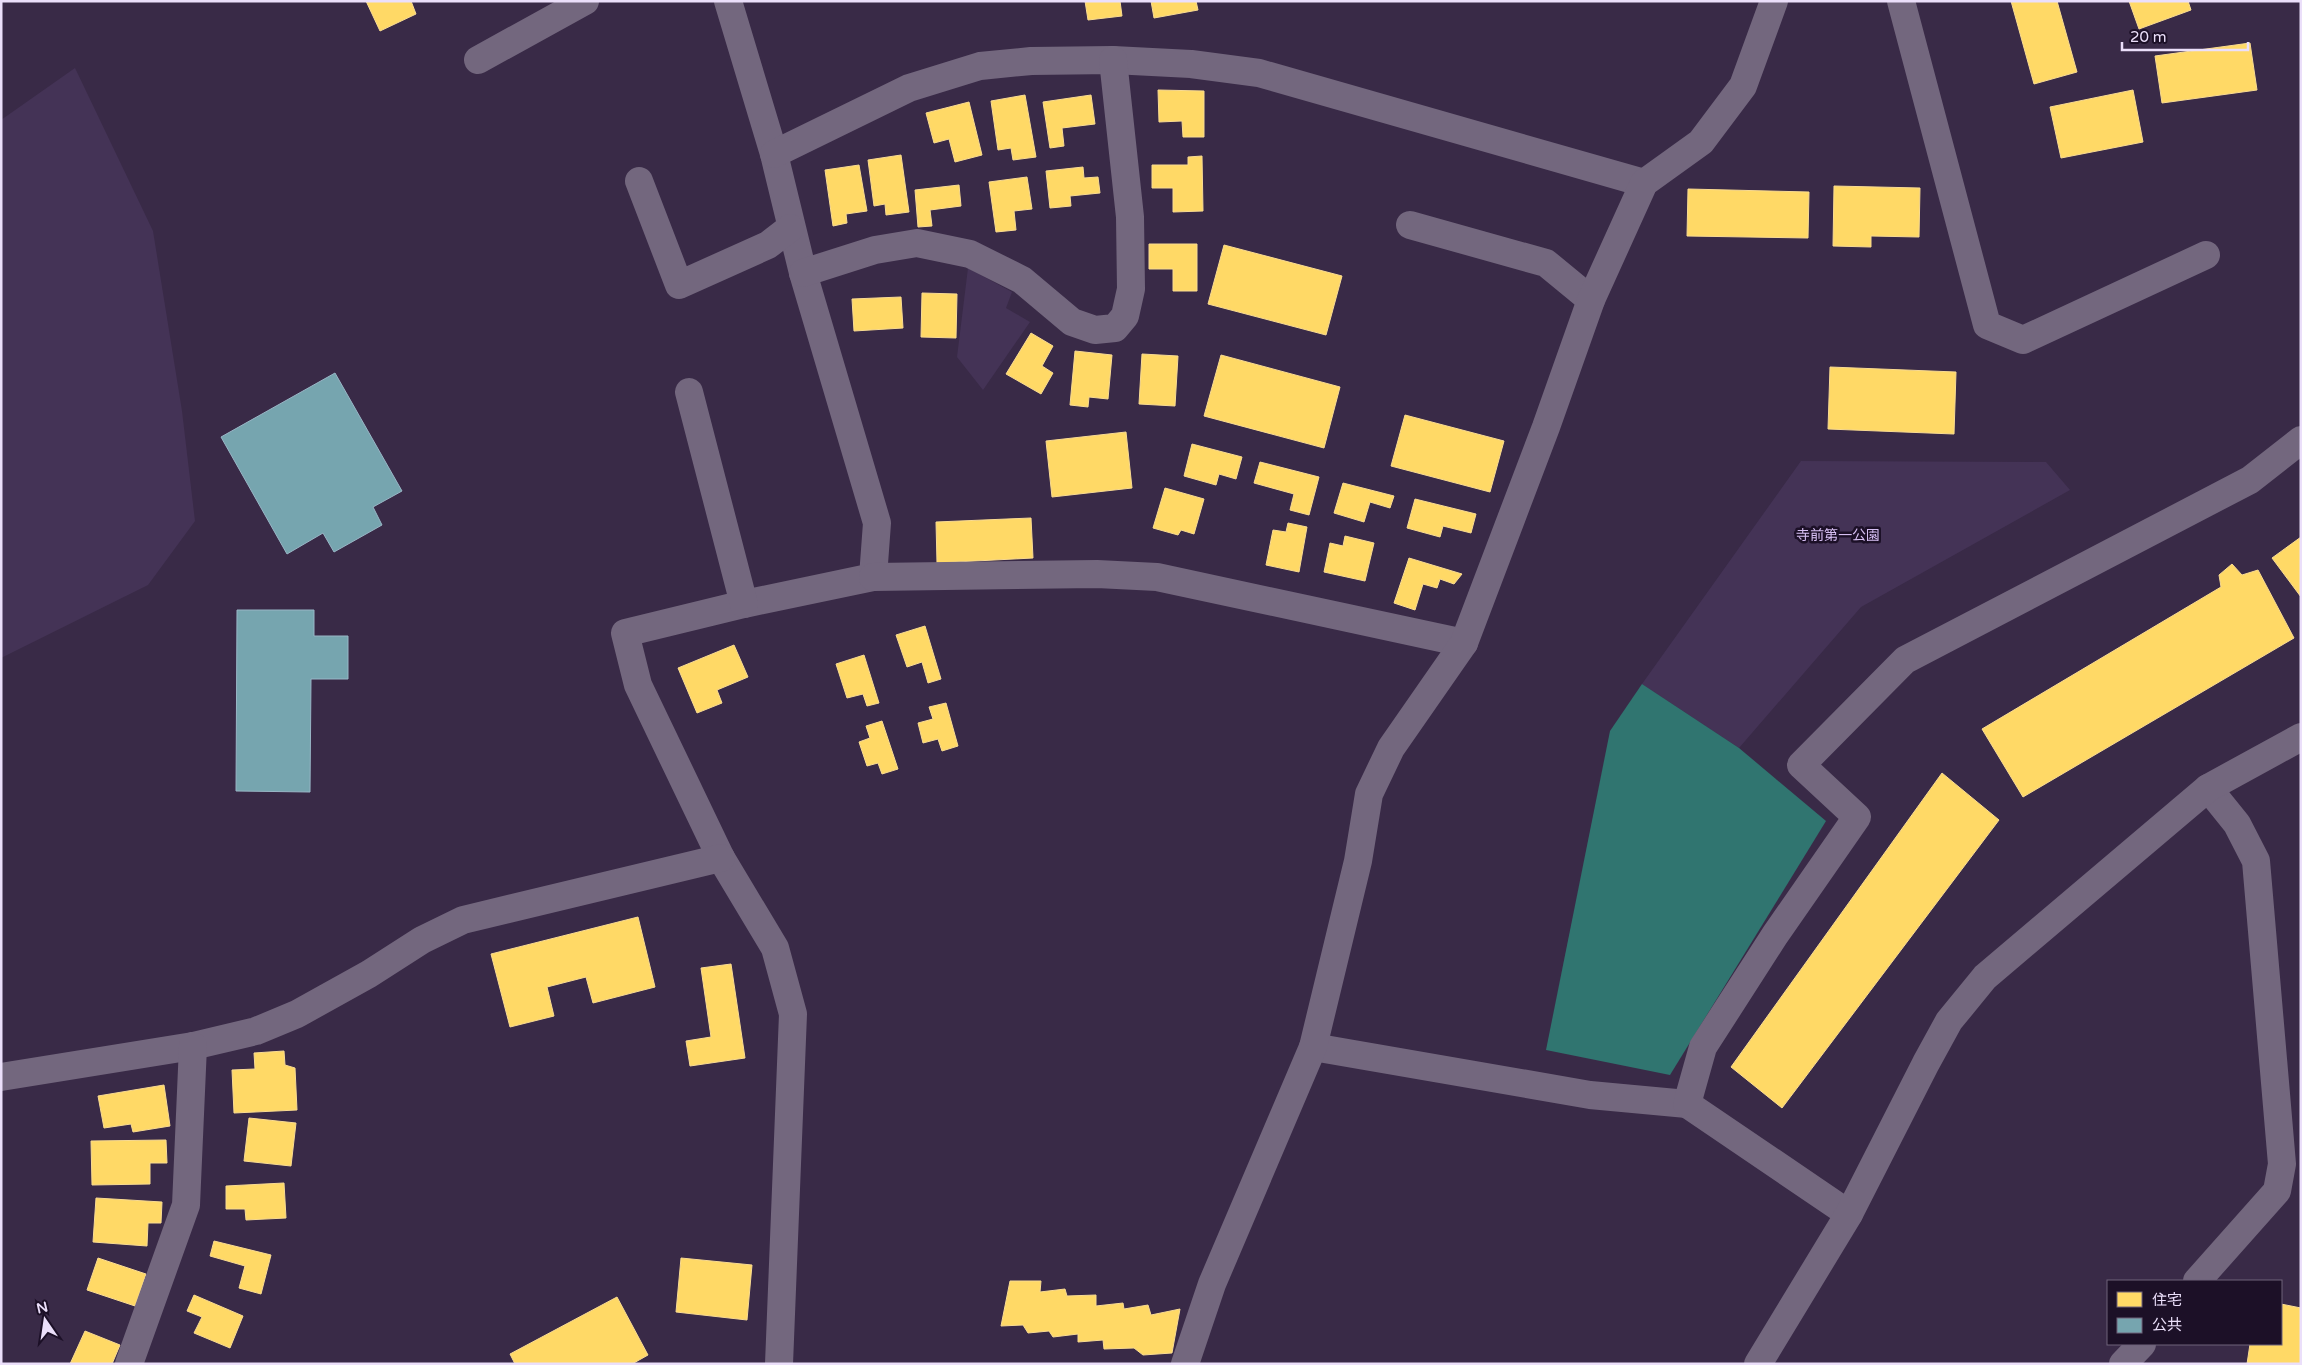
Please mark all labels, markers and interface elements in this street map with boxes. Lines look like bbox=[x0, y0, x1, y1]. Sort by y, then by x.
scale bar bbox=[2122, 20, 2248, 52]
text: 20 m bbox=[2130, 28, 2167, 46]
park label: 寺前第一公園 bbox=[1796, 527, 1880, 544]
legend bbox=[2107, 1280, 2282, 1345]
text: 住宅 bbox=[2152, 1291, 2182, 1309]
north arrow bbox=[20, 1295, 70, 1345]
text: N bbox=[35, 1298, 50, 1317]
text: 公共 bbox=[2152, 1316, 2182, 1334]

